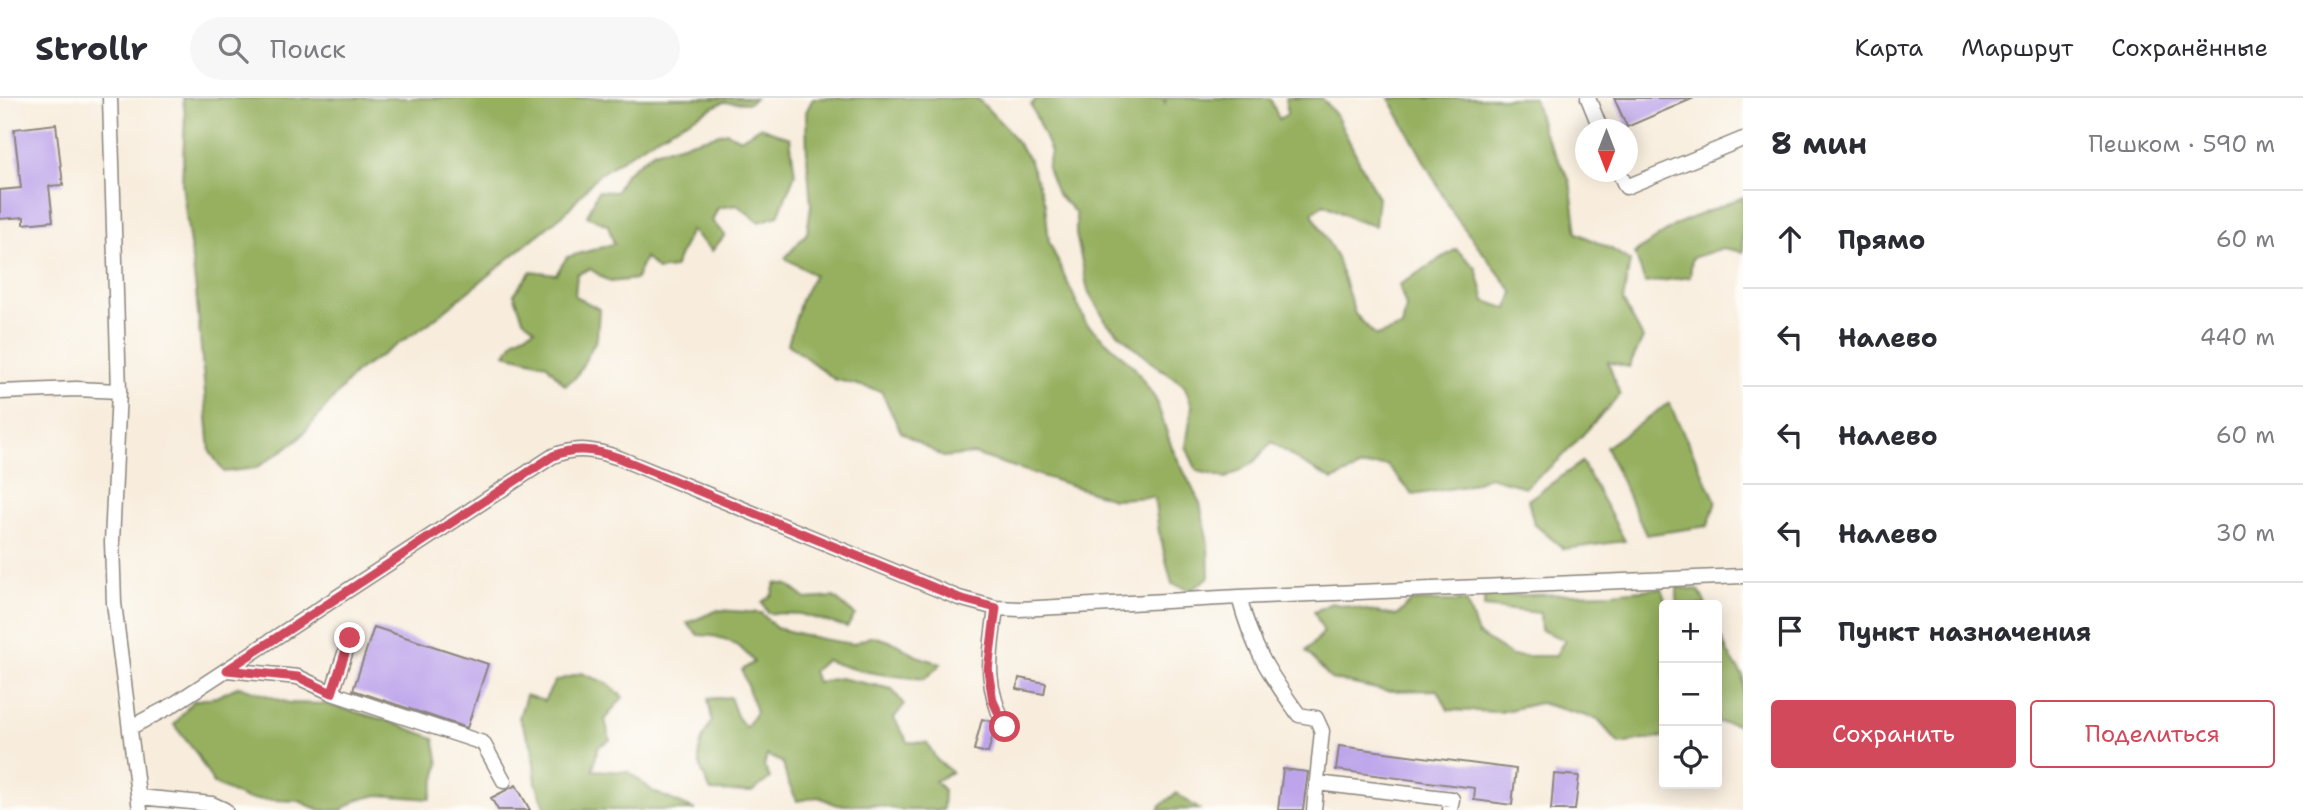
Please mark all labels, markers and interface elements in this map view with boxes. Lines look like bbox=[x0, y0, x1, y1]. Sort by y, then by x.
search box bbox=[190, 17, 680, 80]
text: Strollr bbox=[35, 26, 148, 71]
icon: search bbox=[214, 29, 252, 67]
text: Поиск bbox=[270, 31, 346, 66]
text: Карта bbox=[1855, 32, 1923, 64]
text: Маршрут bbox=[1961, 32, 2073, 64]
text: Сохранённые bbox=[2111, 32, 2268, 64]
north arrow bbox=[1575, 119, 1638, 182]
text: 8 мин bbox=[1771, 123, 1867, 164]
text: Пешком · 590 m bbox=[2089, 129, 2275, 159]
icon: ahead bbox=[1771, 220, 1809, 258]
text: Прямо bbox=[1838, 222, 1926, 257]
text: 60 m bbox=[2216, 224, 2275, 254]
icon: left bbox=[1771, 318, 1809, 356]
text: Налево bbox=[1838, 320, 1938, 355]
text: 440 m bbox=[2200, 322, 2275, 352]
icon: left bbox=[1771, 416, 1809, 454]
text: Налево bbox=[1838, 418, 1938, 453]
text: 60 m bbox=[2216, 420, 2275, 450]
icon: left bbox=[1771, 514, 1809, 552]
text: Налево bbox=[1838, 516, 1938, 551]
text: 30 m bbox=[2216, 518, 2275, 548]
map controls bbox=[1659, 600, 1722, 789]
button: + bbox=[1659, 600, 1722, 663]
icon: arrive bbox=[1771, 612, 1809, 650]
text: Пункт назначения bbox=[1838, 614, 2091, 649]
route end bbox=[334, 622, 365, 653]
button: − bbox=[1659, 663, 1722, 726]
button: Сохранить bbox=[1771, 700, 2016, 768]
button: Поделиться bbox=[2030, 700, 2275, 768]
route start bbox=[989, 711, 1020, 742]
button: locate bbox=[1659, 726, 1722, 789]

